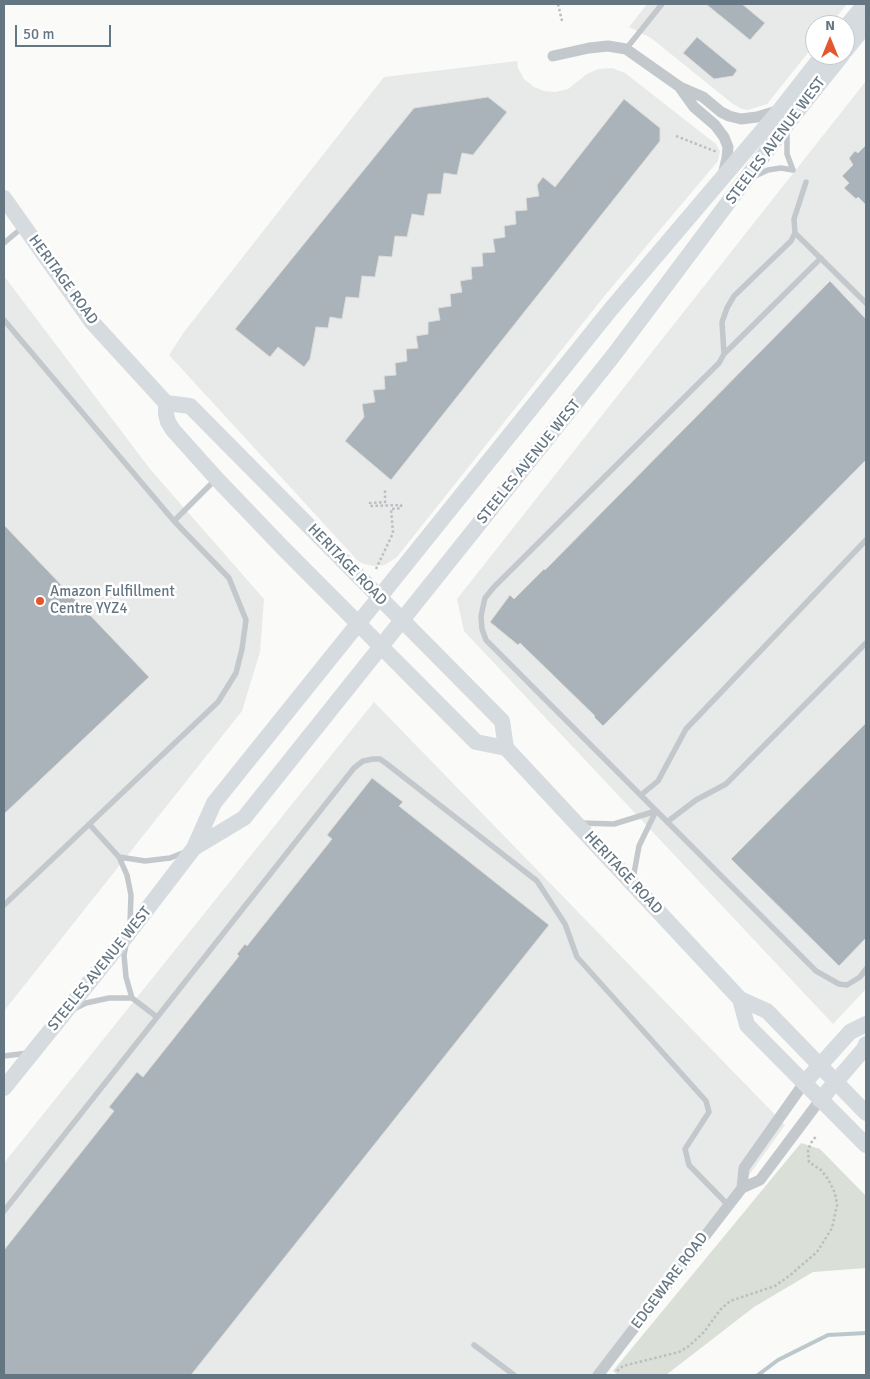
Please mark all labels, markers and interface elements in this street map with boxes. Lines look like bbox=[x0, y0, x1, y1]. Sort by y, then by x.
scale bar bbox=[18, 15, 114, 47]
north arrow bbox=[805, 15, 855, 65]
text: N bbox=[825, 17, 835, 34]
text: 50 m bbox=[23, 25, 54, 43]
street label: STEELES AVENUE WEST bbox=[722, 74, 830, 208]
street label: HERITAGE ROAD bbox=[24, 232, 102, 328]
street label: STEELES AVENUE WEST bbox=[473, 396, 585, 528]
street label: HERITAGE ROAD bbox=[304, 521, 390, 609]
place label: Amazon Fulfillment Centre YYZ4 bbox=[50, 583, 175, 618]
marker: Amazon Fulfillment Centre YYZ4 bbox=[34, 595, 46, 607]
street label: HERITAGE ROAD bbox=[580, 828, 666, 918]
street label: STEELES AVENUE WEST bbox=[44, 903, 156, 1035]
street label: EDGEWARE ROAD bbox=[628, 1229, 712, 1333]

